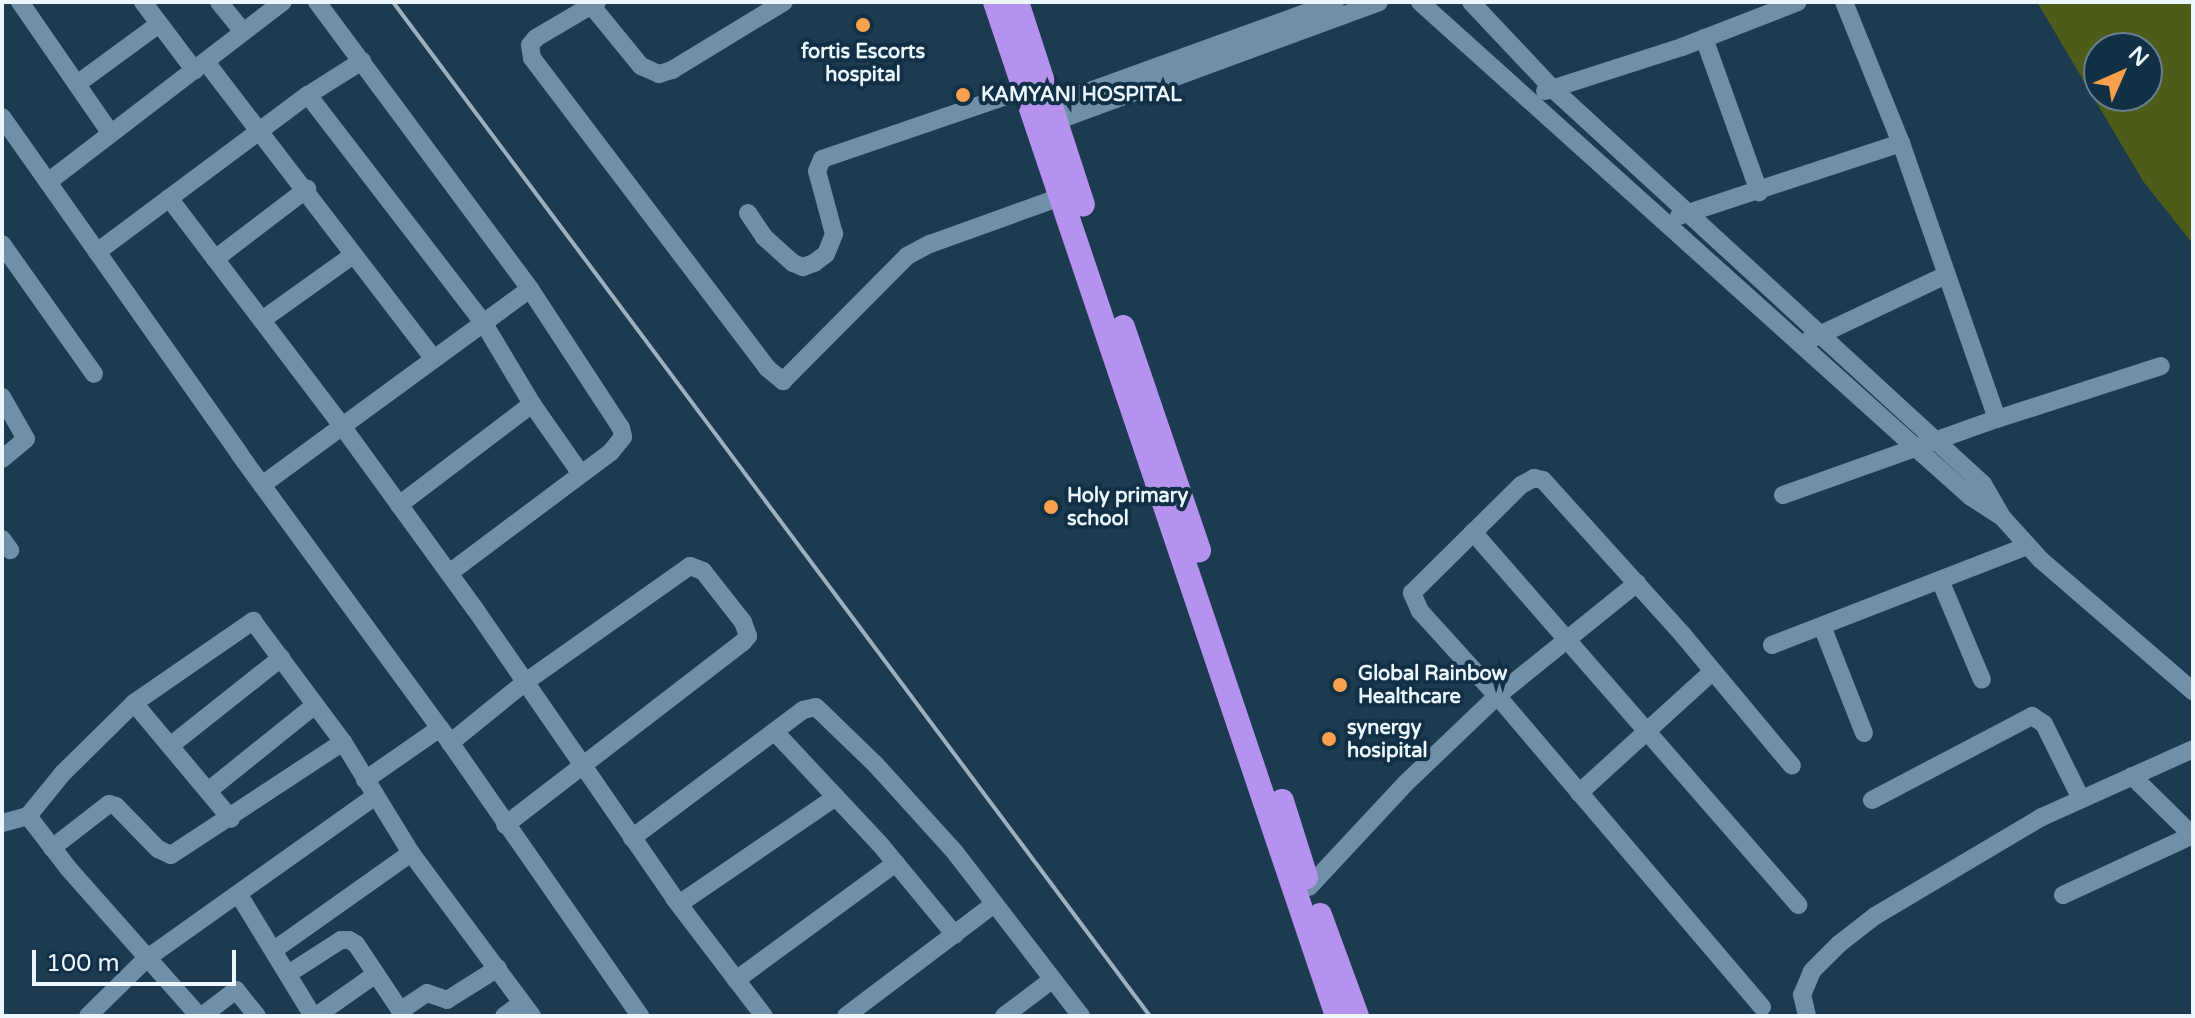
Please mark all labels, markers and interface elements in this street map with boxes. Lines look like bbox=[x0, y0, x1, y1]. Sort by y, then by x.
marker: fortis Escorts hospital bbox=[852, 14, 874, 36]
north arrow bbox=[2083, 32, 2163, 112]
place label: fortis Escorts hospital bbox=[801, 40, 925, 87]
text: N bbox=[2123, 41, 2154, 72]
place label: KAMYANI HOSPITAL bbox=[981, 83, 1182, 107]
marker: KAMYANI HOSPITAL bbox=[952, 84, 974, 106]
place label: Holy primary school bbox=[1067, 484, 1188, 531]
marker: Holy primary school bbox=[1042, 498, 1060, 516]
place label: Global Rainbow Healthcare bbox=[1358, 662, 1507, 709]
marker: Global Rainbow Healthcare bbox=[1329, 674, 1351, 696]
place label: synergy hosipital bbox=[1347, 716, 1427, 763]
marker: synergy hosipital bbox=[1318, 728, 1340, 750]
scale bar bbox=[36, 934, 240, 984]
text: 100 m bbox=[46, 949, 120, 978]

